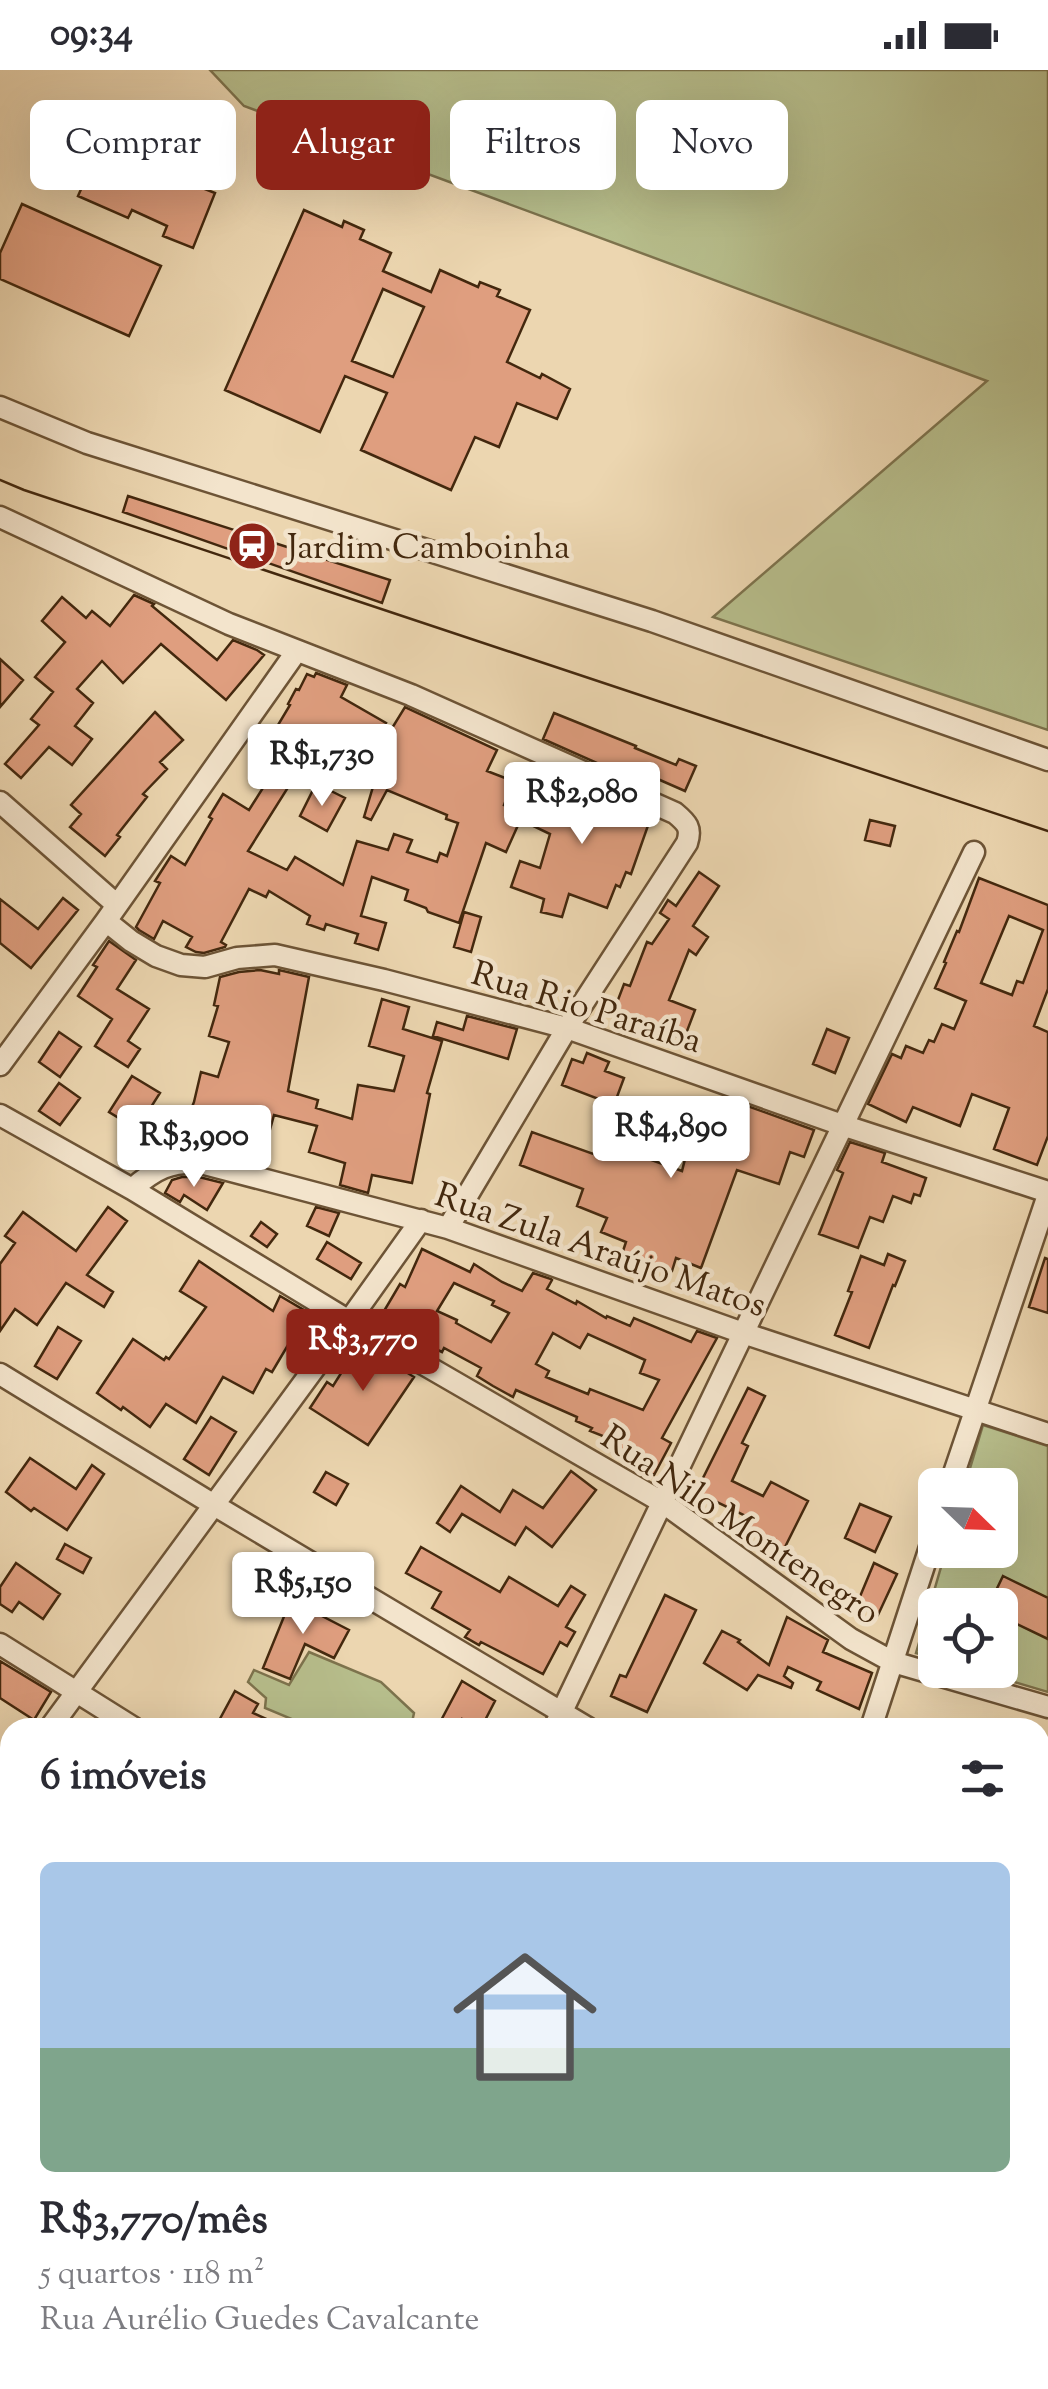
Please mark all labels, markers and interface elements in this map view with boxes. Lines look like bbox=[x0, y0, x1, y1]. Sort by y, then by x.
text: 09:34 bbox=[50, 8, 133, 62]
chip: Comprar bbox=[30, 100, 236, 190]
chip: Alugar bbox=[256, 100, 430, 190]
chip: Filtros bbox=[450, 100, 616, 190]
chip: Novo bbox=[636, 100, 788, 190]
station icon: Jardim Camboinha bbox=[226, 520, 278, 572]
place label: Jardim Camboinha bbox=[285, 524, 570, 575]
pin: R$1,730 bbox=[230, 724, 414, 809]
text: R$1,730 bbox=[270, 733, 374, 779]
pin: R$2,080 bbox=[490, 762, 674, 847]
text: R$2,080 bbox=[526, 771, 638, 817]
street label: Rua Rio Paraíba bbox=[464, 950, 707, 1069]
pin: R$4,890 bbox=[579, 1096, 763, 1181]
pin: R$3,900 bbox=[102, 1105, 286, 1190]
text: R$4,890 bbox=[615, 1105, 727, 1151]
text: R$3,900 bbox=[139, 1114, 249, 1160]
street label: Rua Zula Araújo Matos bbox=[428, 1172, 772, 1333]
pin: R$3,770 bbox=[271, 1309, 455, 1394]
text: R$3,770 bbox=[308, 1318, 418, 1364]
street label: Rua Nilo Montenegro bbox=[589, 1414, 889, 1639]
north arrow bbox=[918, 1468, 1018, 1568]
map controls bbox=[918, 1468, 1018, 1688]
pin: R$5,150 bbox=[211, 1552, 395, 1637]
text: R$5,150 bbox=[254, 1561, 352, 1607]
button: locate bbox=[918, 1588, 1018, 1688]
text: 6 imóveis bbox=[40, 1748, 207, 1808]
icon: filters bbox=[955, 1751, 1010, 1806]
icon: home bbox=[435, 1927, 615, 2107]
text: R$3,770/mês bbox=[40, 2192, 268, 2252]
text: 5 quartos · 118 m² bbox=[40, 2252, 265, 2298]
text: Rua Aurélio Guedes Cavalcante bbox=[40, 2298, 479, 2344]

